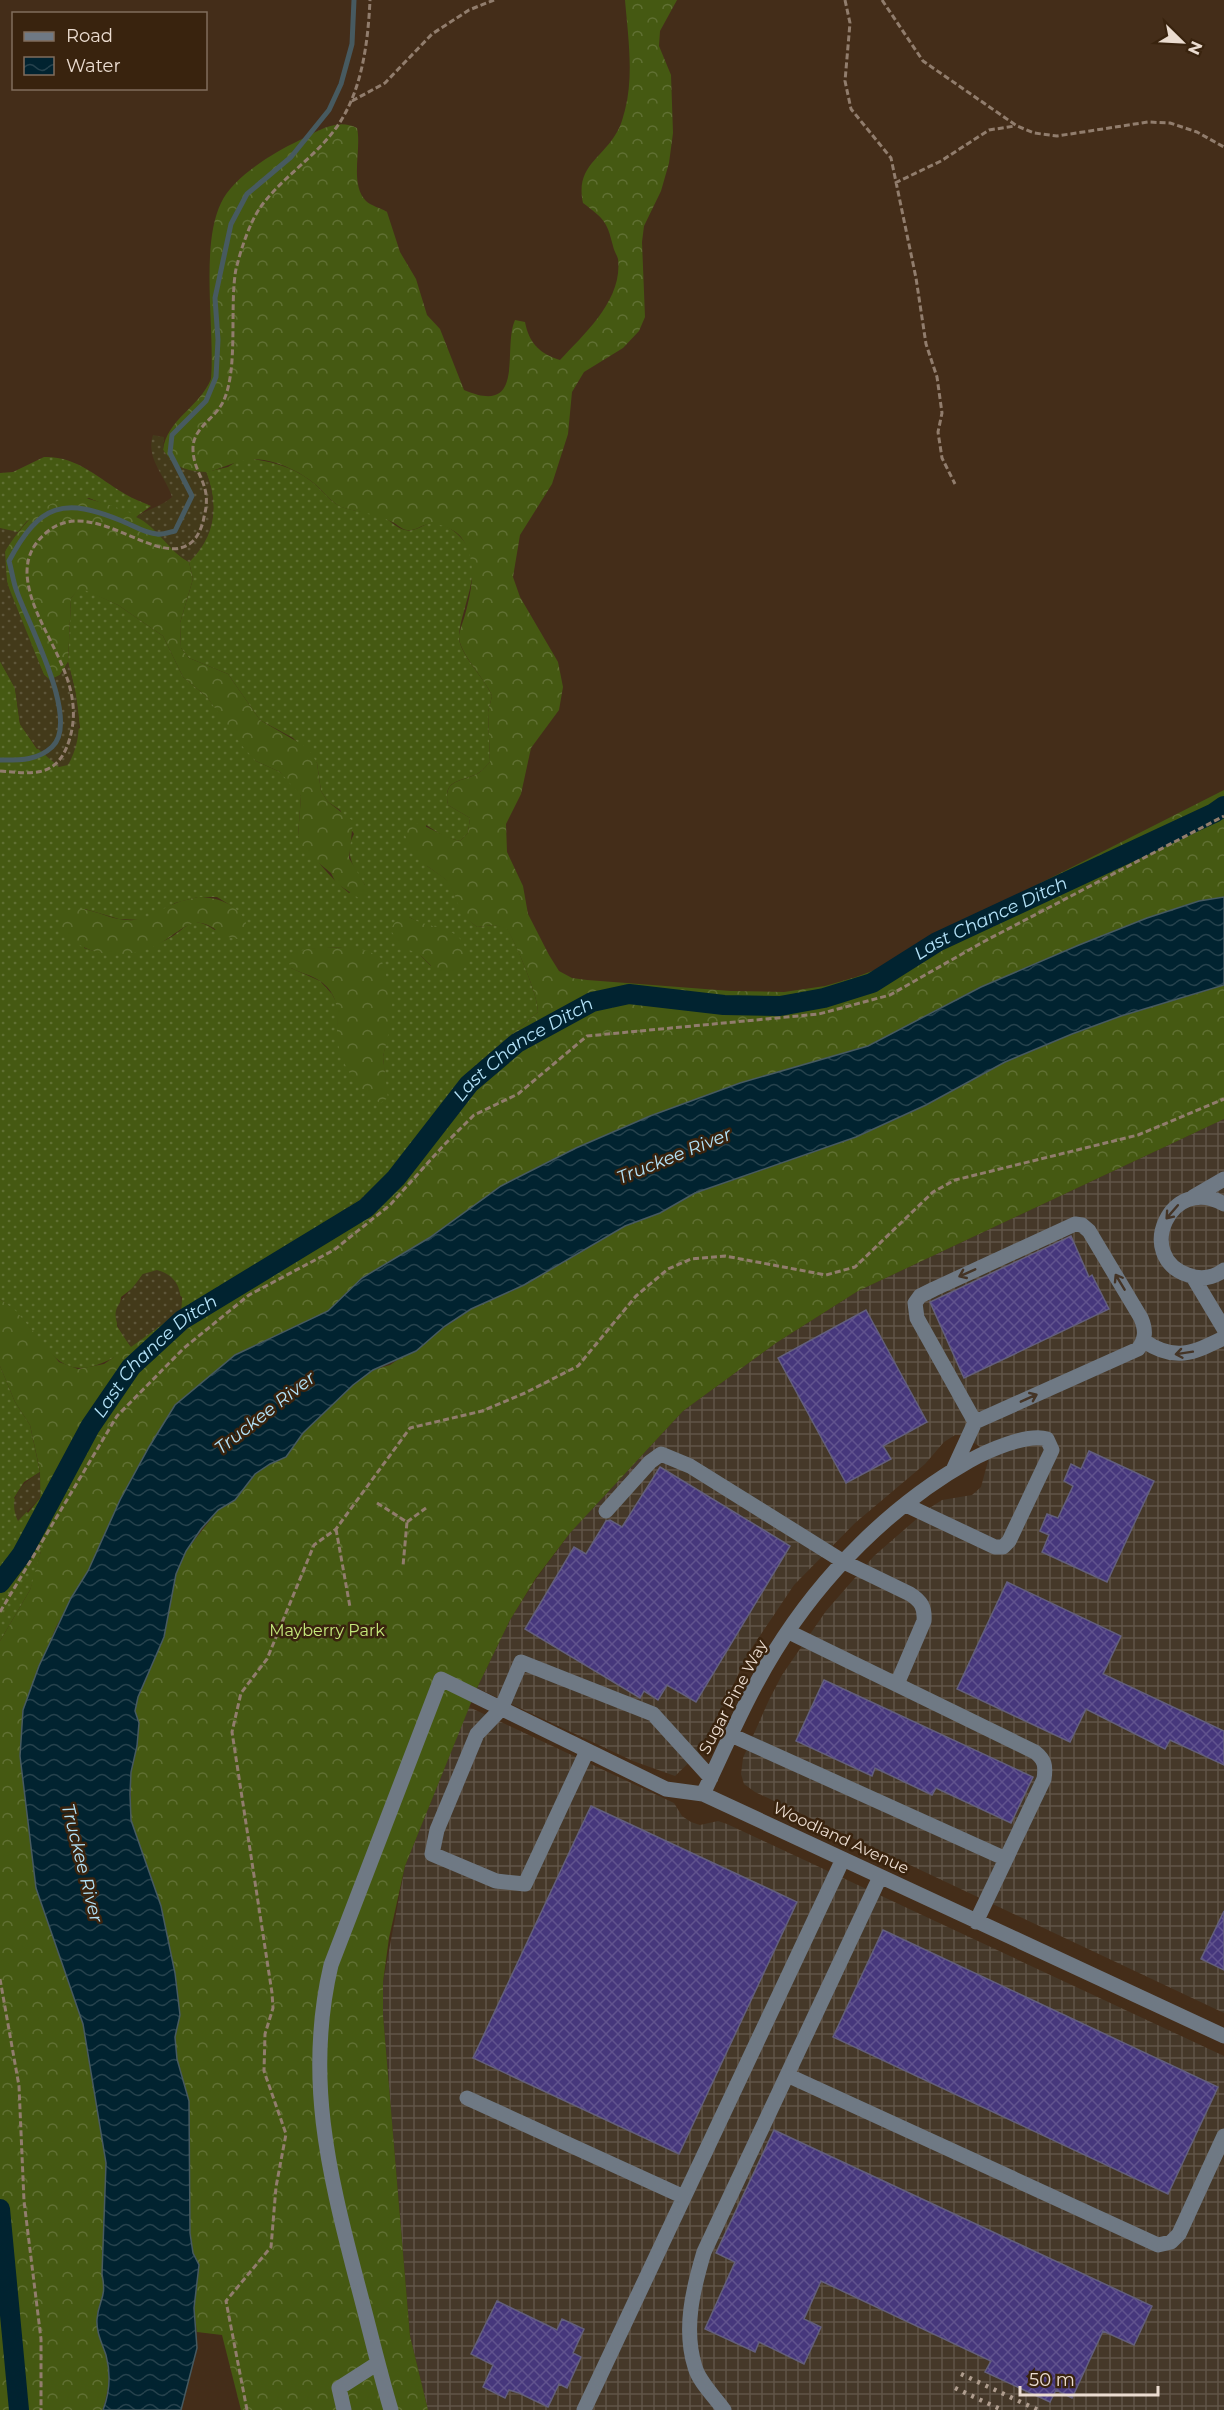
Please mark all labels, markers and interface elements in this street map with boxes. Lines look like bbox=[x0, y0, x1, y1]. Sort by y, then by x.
legend bbox=[12, 12, 207, 90]
north arrow bbox=[1152, 12, 1212, 72]
text: Road bbox=[66, 25, 113, 47]
text: N bbox=[1184, 38, 1207, 58]
text: Water bbox=[66, 55, 121, 77]
water label: Last Chance Ditch bbox=[910, 872, 1071, 965]
water label: Last Chance Ditch bbox=[449, 992, 597, 1106]
water label: Truckee River bbox=[614, 1123, 735, 1189]
one-way arrow bbox=[1165, 1204, 1179, 1219]
one-way arrow bbox=[959, 1268, 977, 1280]
one-way arrow bbox=[1114, 1274, 1126, 1291]
water label: Last Chance Ditch bbox=[89, 1290, 221, 1422]
one-way arrow bbox=[1175, 1347, 1194, 1358]
water label: Truckee River bbox=[210, 1366, 320, 1459]
one-way arrow bbox=[1019, 1392, 1037, 1403]
park label: Mayberry Park bbox=[269, 1621, 385, 1640]
street label: Sugar Pine Way bbox=[695, 1636, 771, 1757]
street label: Woodland Avenue bbox=[770, 1798, 912, 1878]
water label: Truckee River bbox=[57, 1801, 108, 1925]
scale bar bbox=[1020, 2359, 1158, 2397]
text: 50 m bbox=[1029, 2369, 1075, 2391]

